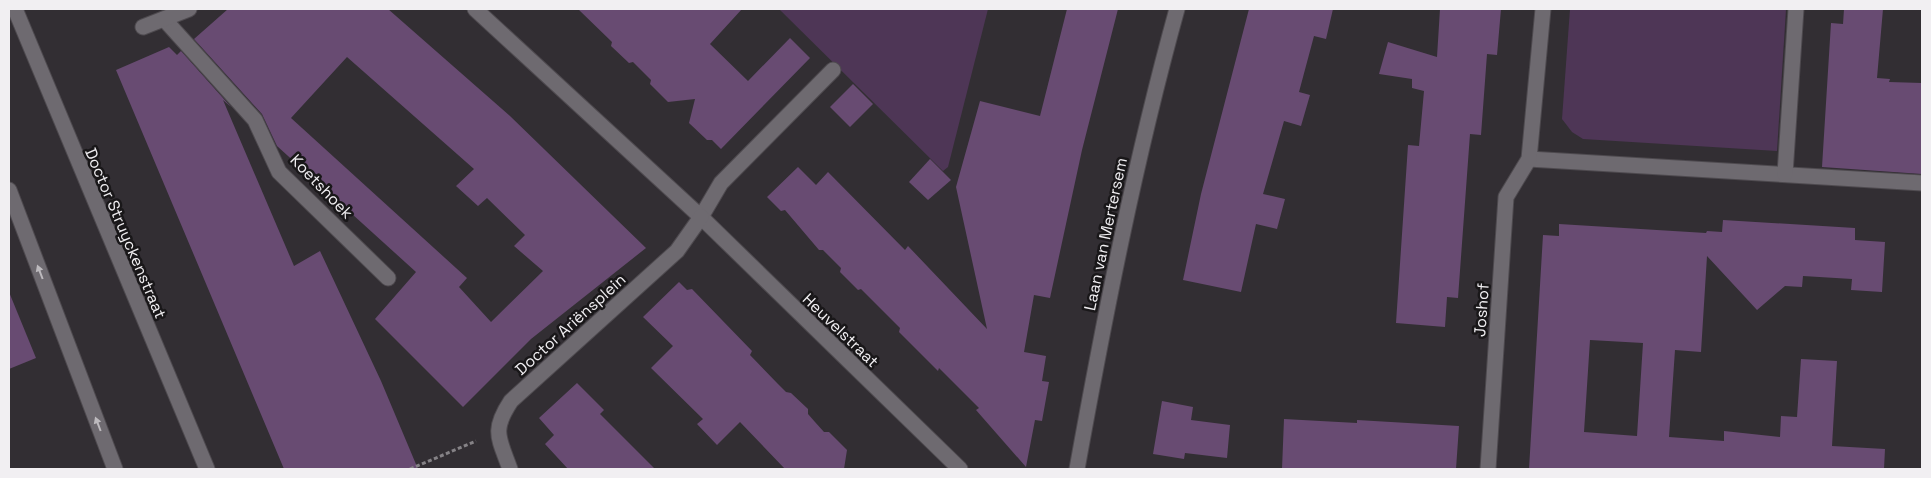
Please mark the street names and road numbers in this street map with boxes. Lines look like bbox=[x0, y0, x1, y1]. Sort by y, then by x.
street label: Doctor Struyckenstraat bbox=[80, 145, 171, 322]
street label: Koetshoek bbox=[286, 150, 358, 223]
street label: Laan van Mertersem bbox=[1079, 156, 1132, 313]
street label: Doctor Ariënsplein bbox=[511, 269, 630, 380]
street label: Joshof bbox=[1469, 282, 1494, 338]
street label: Heuvelstraat bbox=[798, 289, 883, 372]

